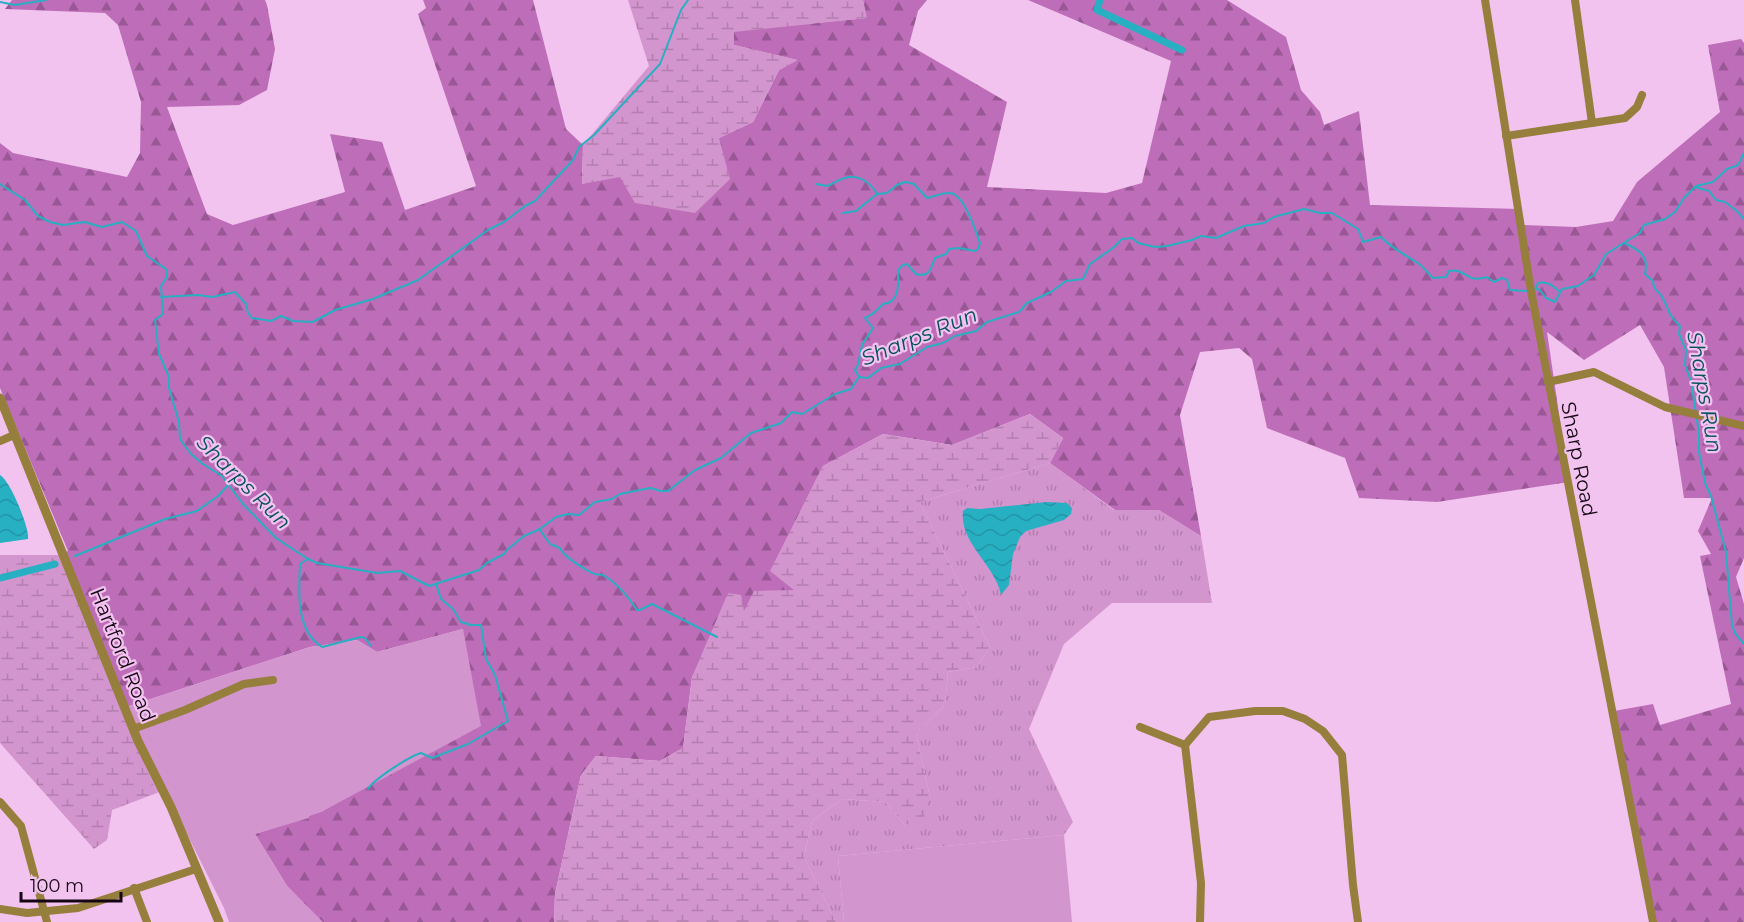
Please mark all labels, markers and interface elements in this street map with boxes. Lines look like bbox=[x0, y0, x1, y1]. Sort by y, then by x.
water label: Sharps Run bbox=[857, 301, 981, 371]
water label: Sharps Run bbox=[1682, 329, 1728, 455]
street label: Sharp Road bbox=[1556, 399, 1602, 519]
water label: Sharps Run bbox=[192, 430, 296, 534]
street label: Hartford Road bbox=[85, 584, 161, 726]
scale bar bbox=[21, 865, 122, 903]
text: 100 m bbox=[30, 875, 84, 897]

